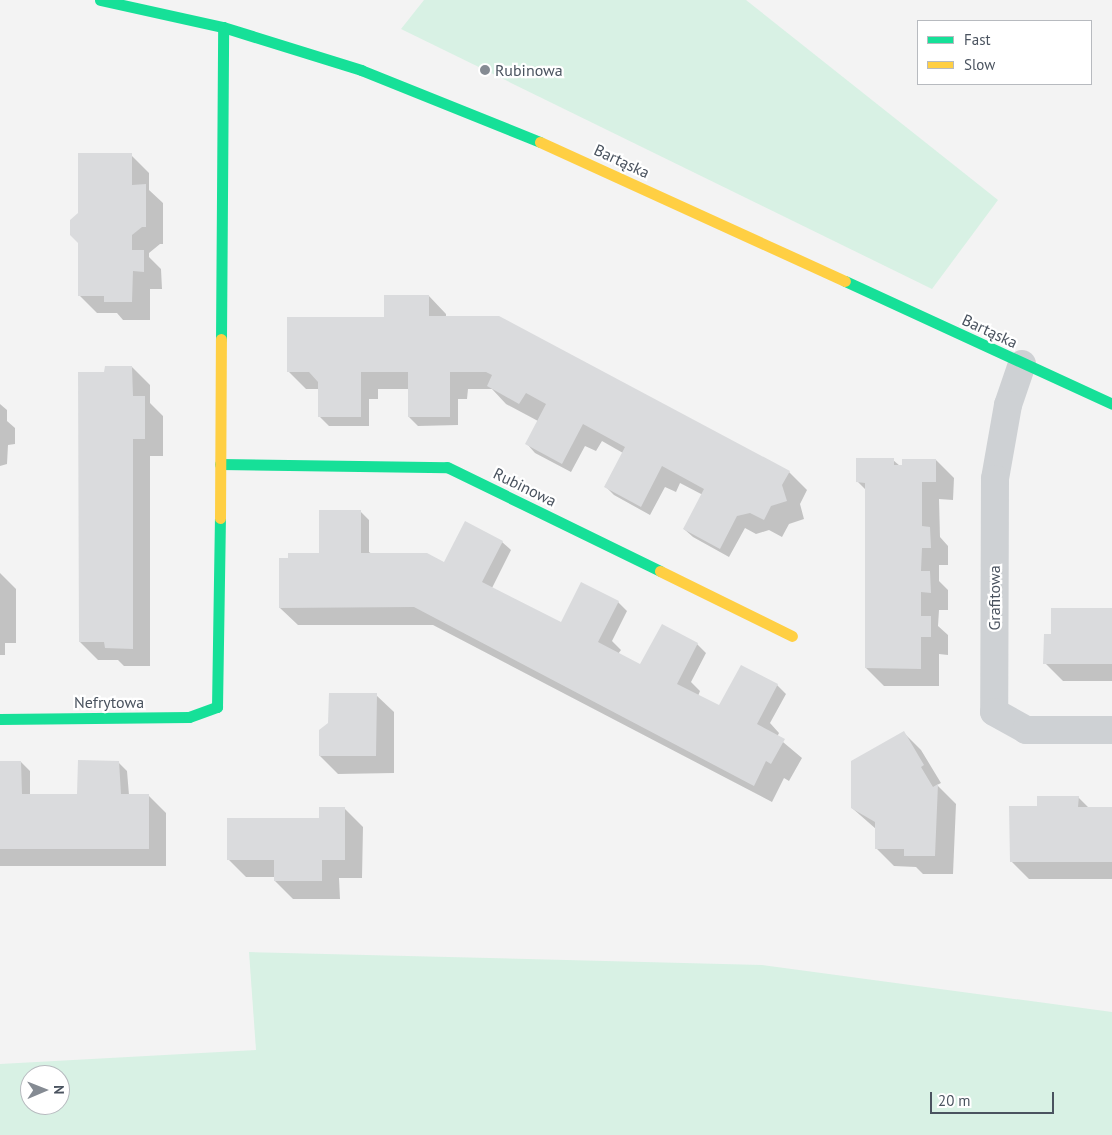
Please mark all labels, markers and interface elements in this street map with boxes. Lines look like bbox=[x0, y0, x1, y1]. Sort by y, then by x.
legend bbox=[917, 20, 1092, 85]
text: Fast bbox=[964, 30, 991, 49]
text: Slow bbox=[964, 55, 995, 74]
place label: Rubinowa bbox=[495, 60, 563, 80]
marker: Rubinowa bbox=[479, 64, 491, 76]
street label: Bartąska bbox=[591, 140, 653, 182]
street label: Bartąska bbox=[959, 310, 1021, 352]
street label: Rubinowa bbox=[490, 464, 560, 510]
street label: Grafitowa bbox=[984, 565, 1004, 631]
street label: Nefrytowa bbox=[74, 692, 144, 712]
north arrow bbox=[20, 1065, 70, 1115]
scale bar bbox=[932, 1082, 1056, 1114]
text: N bbox=[50, 1085, 68, 1095]
text: 20 m bbox=[938, 1091, 971, 1110]

